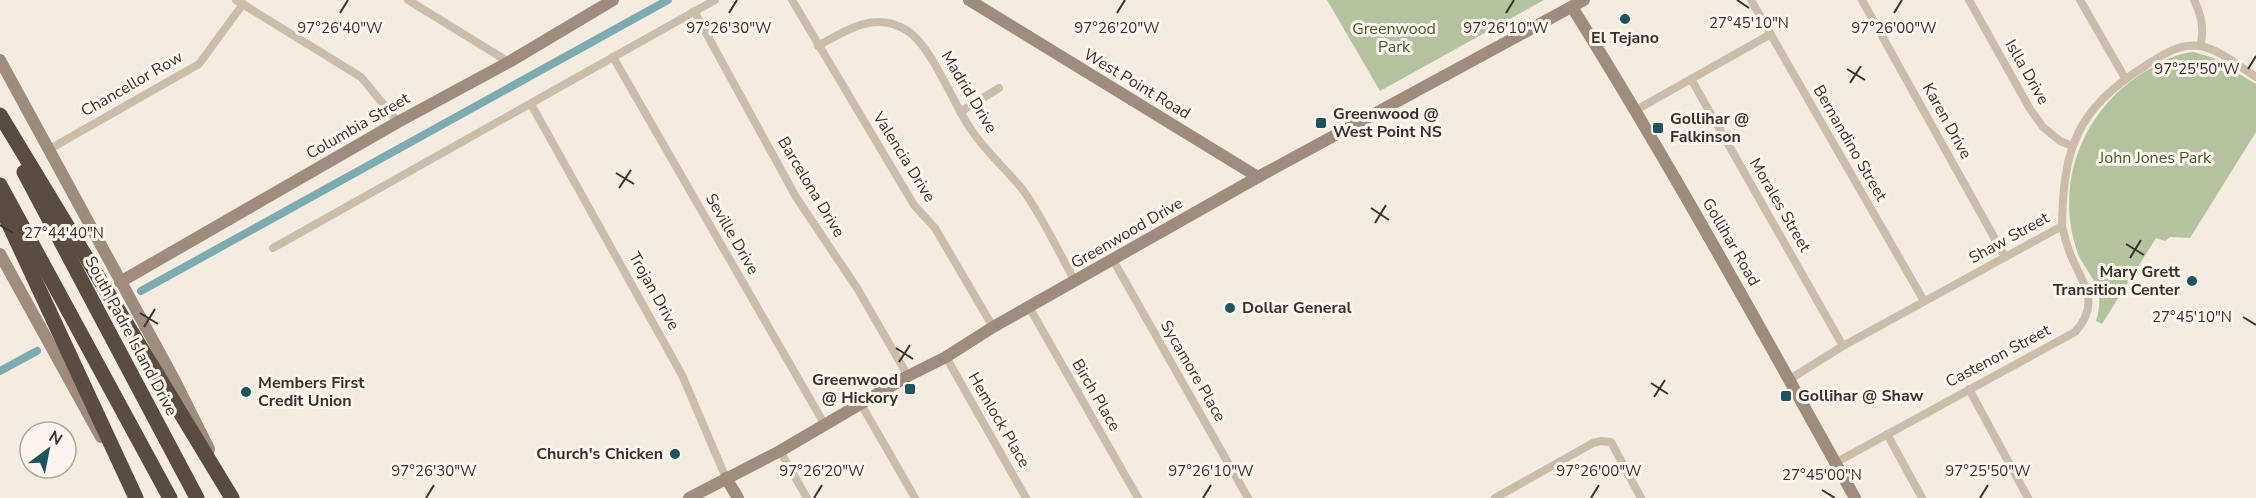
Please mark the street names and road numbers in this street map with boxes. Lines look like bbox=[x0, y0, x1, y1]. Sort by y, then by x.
street label: Islla Drive bbox=[2000, 35, 2054, 109]
street label: West Point Road bbox=[1080, 43, 1194, 125]
street label: Chancellor Row bbox=[77, 46, 187, 122]
street label: Madrid Drive bbox=[936, 47, 1002, 137]
street label: Karen Drive bbox=[1917, 79, 1977, 163]
street label: Bernandino Street bbox=[1808, 81, 1892, 205]
street label: Columbia Street bbox=[302, 87, 414, 164]
street label: Valencia Drive bbox=[867, 107, 940, 206]
street label: Barcelona Drive bbox=[772, 133, 850, 241]
street label: Morales Street bbox=[1744, 154, 1816, 256]
street label: Seville Drive bbox=[700, 189, 764, 279]
street label: Greenwood Drive bbox=[1067, 192, 1187, 274]
street label: Gollihar Road bbox=[1697, 194, 1765, 290]
street label: Shaw Street bbox=[1965, 207, 2053, 269]
street label: Trojan Drive bbox=[623, 248, 685, 334]
street label: South Padre Island Drive bbox=[80, 252, 182, 420]
street label: Sycamore Place bbox=[1155, 316, 1231, 426]
street label: Castenon Street bbox=[1942, 319, 2054, 393]
street label: Birch Place bbox=[1067, 355, 1125, 435]
street label: Hemlock Place bbox=[963, 368, 1035, 472]

